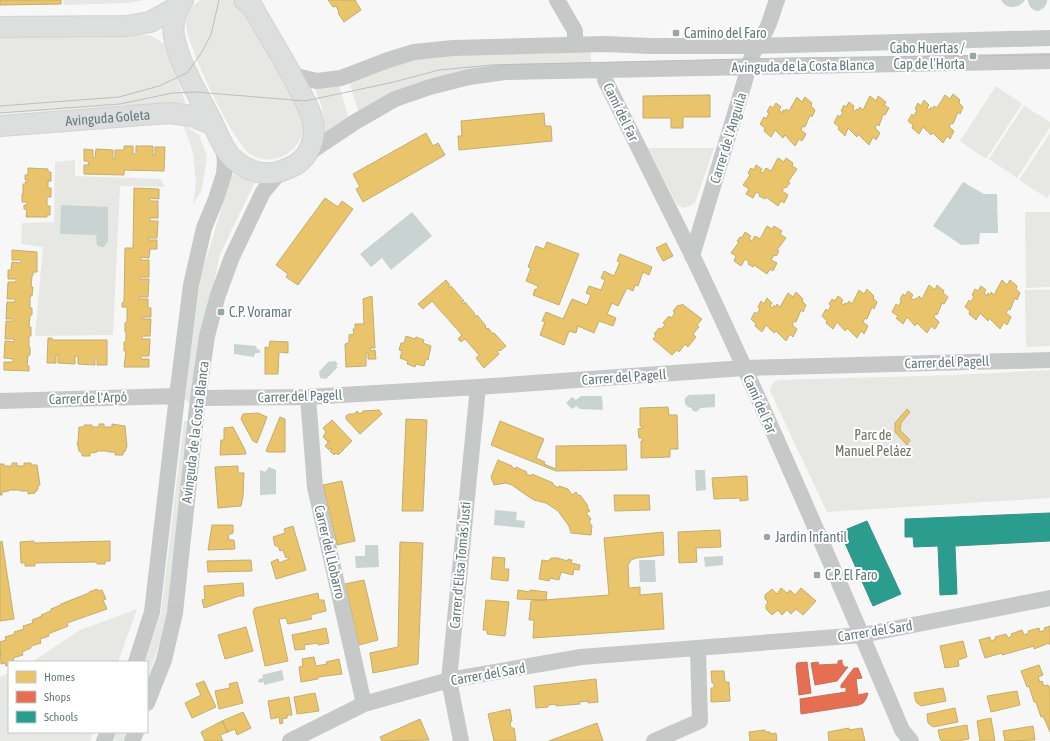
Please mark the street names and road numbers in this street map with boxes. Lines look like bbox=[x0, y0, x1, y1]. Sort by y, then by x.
street label: Avinguda de la Costa Blanca bbox=[731, 57, 875, 75]
street label: Camí del Far bbox=[600, 80, 642, 144]
street label: Carrer de l'Anguila bbox=[707, 91, 749, 185]
street label: Avinguda Goleta bbox=[65, 106, 151, 129]
street label: Carrer del Pagell bbox=[904, 353, 990, 371]
street label: Avinguda de la Costa Blanca bbox=[178, 360, 212, 504]
street label: Carrer del Pagell bbox=[581, 366, 667, 388]
street label: Camí del Far bbox=[740, 372, 780, 437]
street label: Carrer del Pagell bbox=[257, 387, 343, 405]
street label: Carrer de l'Arpó bbox=[48, 389, 128, 407]
street label: Carrer d'Elisa Tomás Justi bbox=[446, 501, 474, 629]
street label: Carrer del Llobarro bbox=[311, 504, 349, 600]
street label: Carrer del Sard bbox=[837, 617, 913, 645]
street label: Carrer del Sard bbox=[450, 660, 526, 688]

